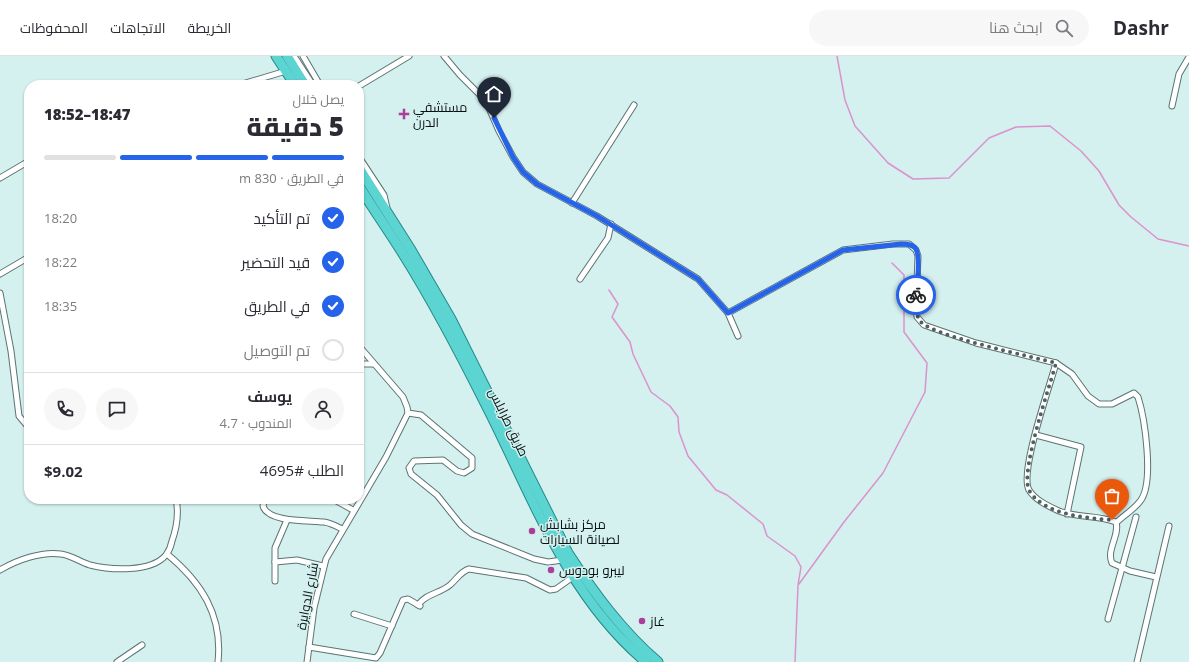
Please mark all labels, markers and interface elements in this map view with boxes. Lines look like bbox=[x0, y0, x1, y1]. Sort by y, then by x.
search box bbox=[809, 10, 1089, 46]
text: Dashr bbox=[1113, 15, 1169, 41]
text: ابحث هنا bbox=[989, 17, 1043, 37]
icon: search bbox=[1053, 17, 1075, 39]
text: المحفوظات bbox=[20, 18, 88, 37]
text: الاتجاهات bbox=[110, 18, 166, 37]
text: الخريطة bbox=[188, 18, 231, 37]
pin bbox=[477, 77, 511, 118]
icon: home bbox=[483, 83, 505, 105]
text: يصل خلال bbox=[292, 90, 344, 108]
place label: مستشفي الدرن bbox=[413, 98, 467, 131]
text: 18:47–18:52 bbox=[44, 104, 131, 124]
text: 5 دقيقة bbox=[247, 108, 344, 144]
marker: مستشفي الدرن bbox=[398, 108, 410, 120]
text: في الطريق · 830 m bbox=[239, 169, 344, 187]
icon: check bbox=[322, 207, 344, 229]
text: تم التأكيد bbox=[253, 208, 310, 228]
text: 18:20 bbox=[44, 209, 77, 227]
icon: check bbox=[322, 251, 344, 273]
text: قيد التحضير bbox=[241, 252, 310, 272]
text: 18:22 bbox=[44, 253, 77, 271]
courier bbox=[896, 275, 936, 315]
icon: bike bbox=[905, 284, 927, 306]
icon: check bbox=[322, 295, 344, 317]
text: في الطريق bbox=[244, 296, 310, 316]
text: 18:35 bbox=[44, 297, 77, 315]
text: تم التوصيل bbox=[244, 340, 310, 360]
street label: طريق طرابلس bbox=[485, 385, 533, 459]
text: يوسف bbox=[247, 386, 292, 406]
button: phone bbox=[44, 388, 86, 430]
button: chat bbox=[96, 388, 138, 430]
button: person bbox=[302, 388, 344, 430]
text: المندوب · 4.7 bbox=[220, 414, 292, 432]
text: الطلب #4695 bbox=[260, 460, 344, 480]
text: $9.02 bbox=[44, 461, 83, 481]
pin bbox=[1095, 479, 1129, 520]
icon: bag bbox=[1101, 485, 1123, 507]
place label: مركز بشابش لصيانة السيارات bbox=[540, 515, 620, 548]
marker: مركز بشابش لصيانة السيارات bbox=[527, 526, 537, 536]
street label: شارع الدوايرة bbox=[292, 561, 322, 631]
place label: ليبرو بودوس bbox=[559, 561, 625, 579]
marker: ليبرو بودوس bbox=[546, 565, 556, 575]
place label: غاز bbox=[649, 612, 665, 630]
marker: غاز bbox=[637, 616, 647, 626]

